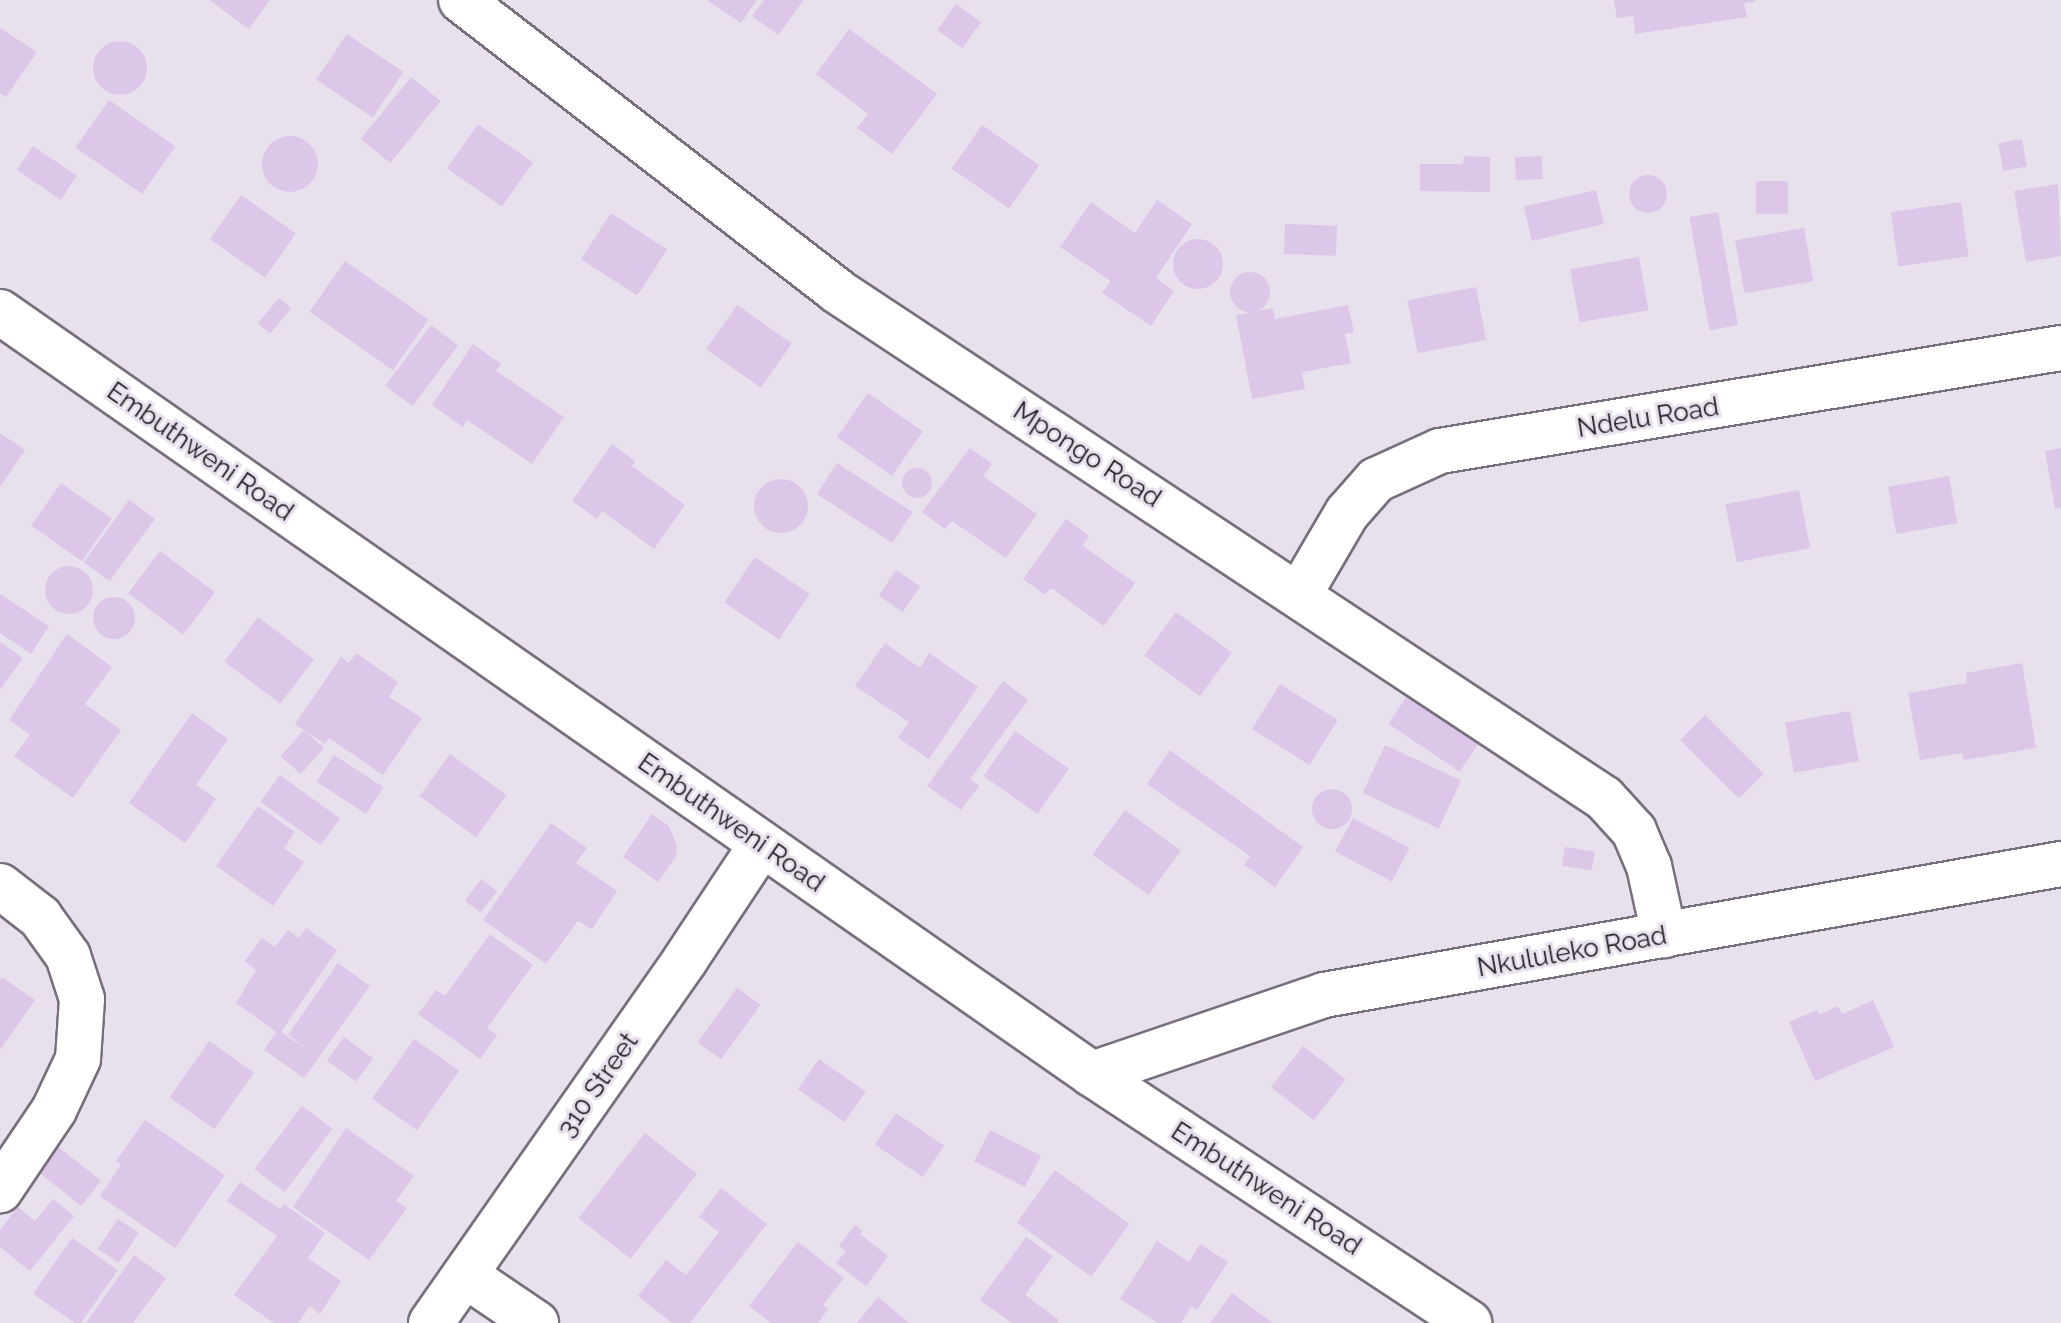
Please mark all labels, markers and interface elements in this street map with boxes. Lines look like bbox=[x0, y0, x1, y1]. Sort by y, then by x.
street label: Embuthweni Road bbox=[101, 376, 299, 528]
street label: Ndelu Road bbox=[1575, 391, 1721, 445]
street label: Mpongo Road bbox=[1007, 396, 1167, 514]
street label: Embuthweni Road bbox=[632, 747, 830, 899]
street label: Nkululeko Road bbox=[1475, 920, 1669, 984]
street label: 310 Street bbox=[551, 1027, 645, 1143]
street label: Embuthweni Road bbox=[1165, 1116, 1367, 1262]

